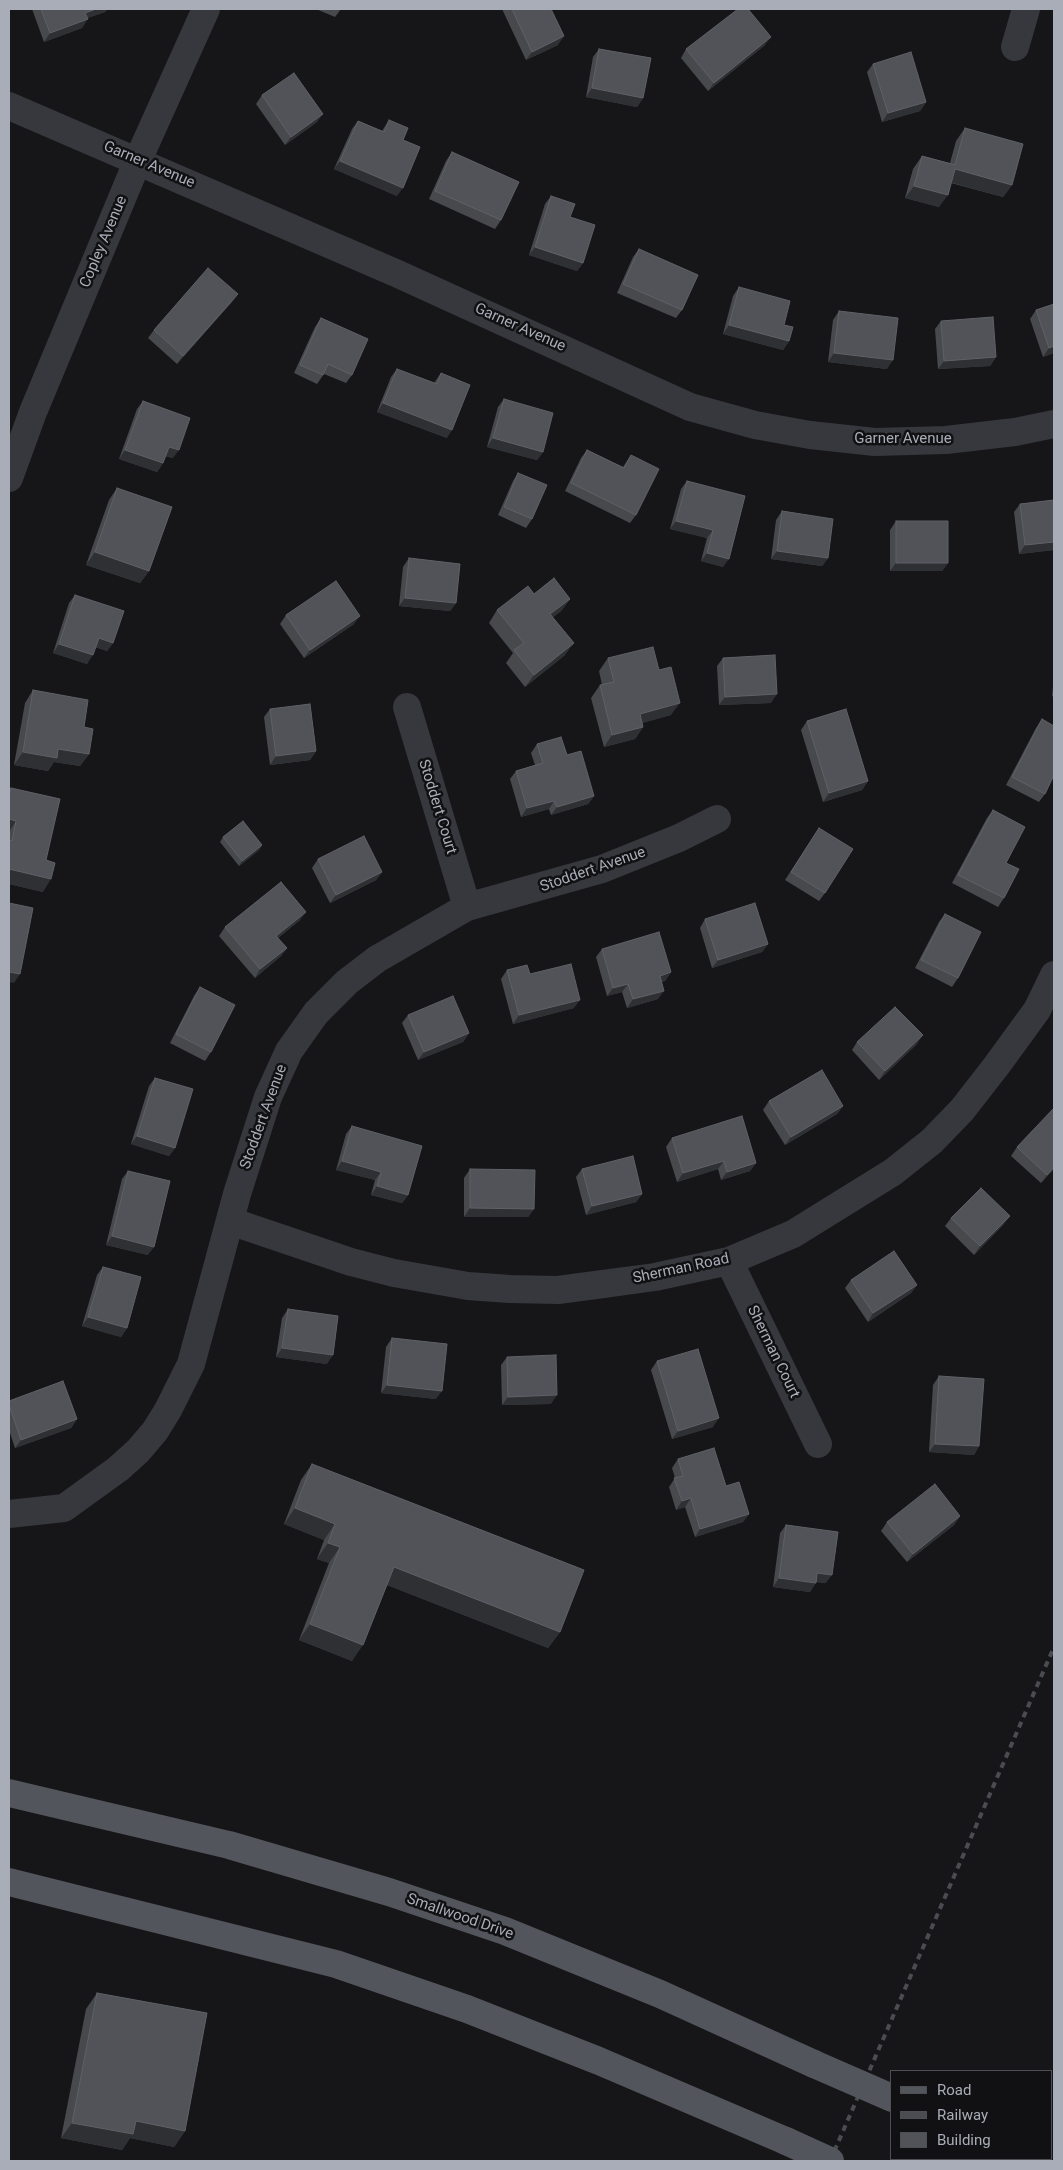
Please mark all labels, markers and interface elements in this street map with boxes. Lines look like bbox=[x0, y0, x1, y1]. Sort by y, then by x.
street label: Garner Avenue bbox=[101, 138, 197, 192]
street label: Copley Avenue bbox=[77, 193, 131, 291]
street label: Garner Avenue bbox=[472, 300, 568, 356]
street label: Garner Avenue bbox=[854, 430, 952, 448]
street label: Stoddert Court bbox=[414, 757, 460, 857]
street label: Stoddert Avenue bbox=[538, 844, 648, 896]
street label: Stoddert Avenue bbox=[237, 1062, 291, 1172]
street label: Sherman Road bbox=[631, 1250, 731, 1288]
street label: Sherman Court bbox=[743, 1303, 803, 1401]
street label: Smallwood Drive bbox=[404, 1890, 516, 1944]
legend bbox=[890, 2070, 1053, 2160]
text: Road bbox=[937, 2081, 971, 2099]
text: Railway bbox=[937, 2106, 988, 2124]
text: Building bbox=[937, 2131, 991, 2149]

